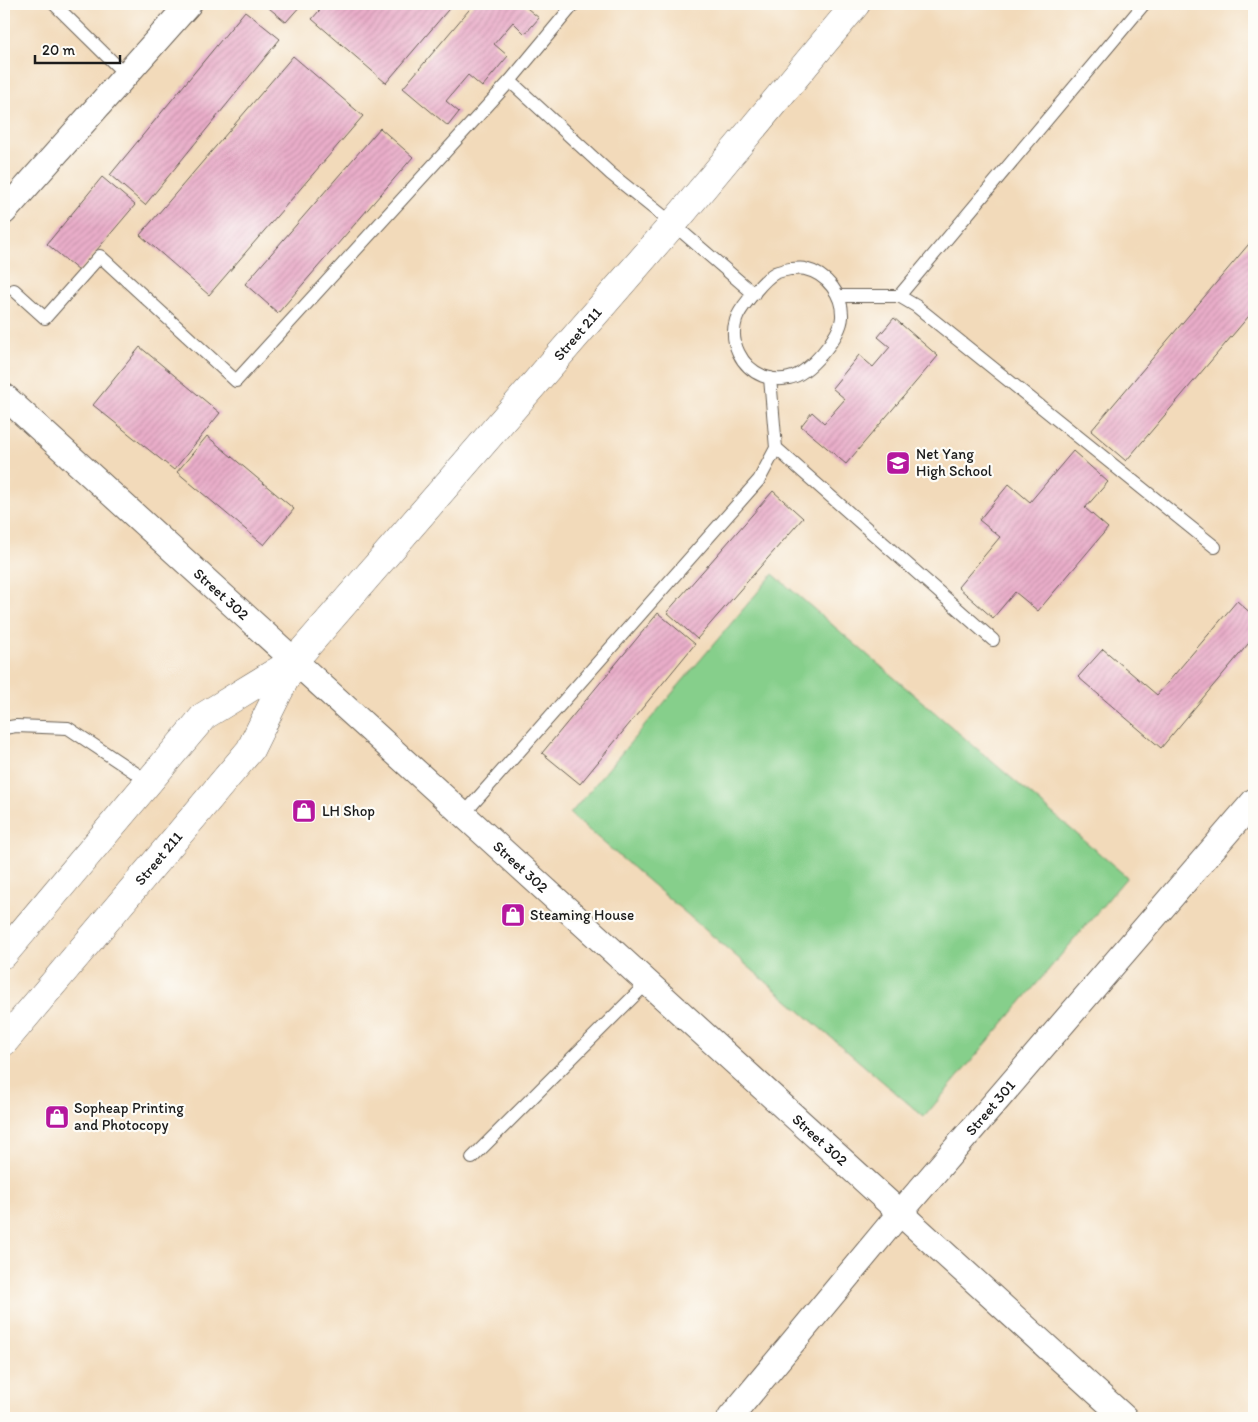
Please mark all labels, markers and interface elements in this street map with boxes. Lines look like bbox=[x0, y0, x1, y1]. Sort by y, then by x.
scale bar bbox=[35, 32, 120, 64]
text: 20 m bbox=[42, 41, 76, 59]
street label: Street 211 bbox=[550, 304, 606, 364]
place label: Net Yang High School bbox=[916, 445, 993, 480]
school or university icon: Net Yang High School bbox=[885, 450, 911, 476]
street label: Street 302 bbox=[190, 564, 253, 624]
shop icon: LH Shop bbox=[291, 798, 317, 824]
place label: LH Shop bbox=[322, 802, 375, 820]
street label: Street 211 bbox=[131, 828, 186, 889]
street label: Street 302 bbox=[489, 837, 552, 897]
shop icon: Steaming House bbox=[500, 902, 526, 928]
place label: Steaming House bbox=[530, 906, 634, 924]
street label: Street 301 bbox=[962, 1076, 1019, 1139]
place label: Sopheap Printing and Photocopy bbox=[74, 1099, 184, 1134]
shop icon: Sopheap Printing and Photocopy bbox=[44, 1104, 70, 1130]
street label: Street 302 bbox=[789, 1110, 851, 1170]

